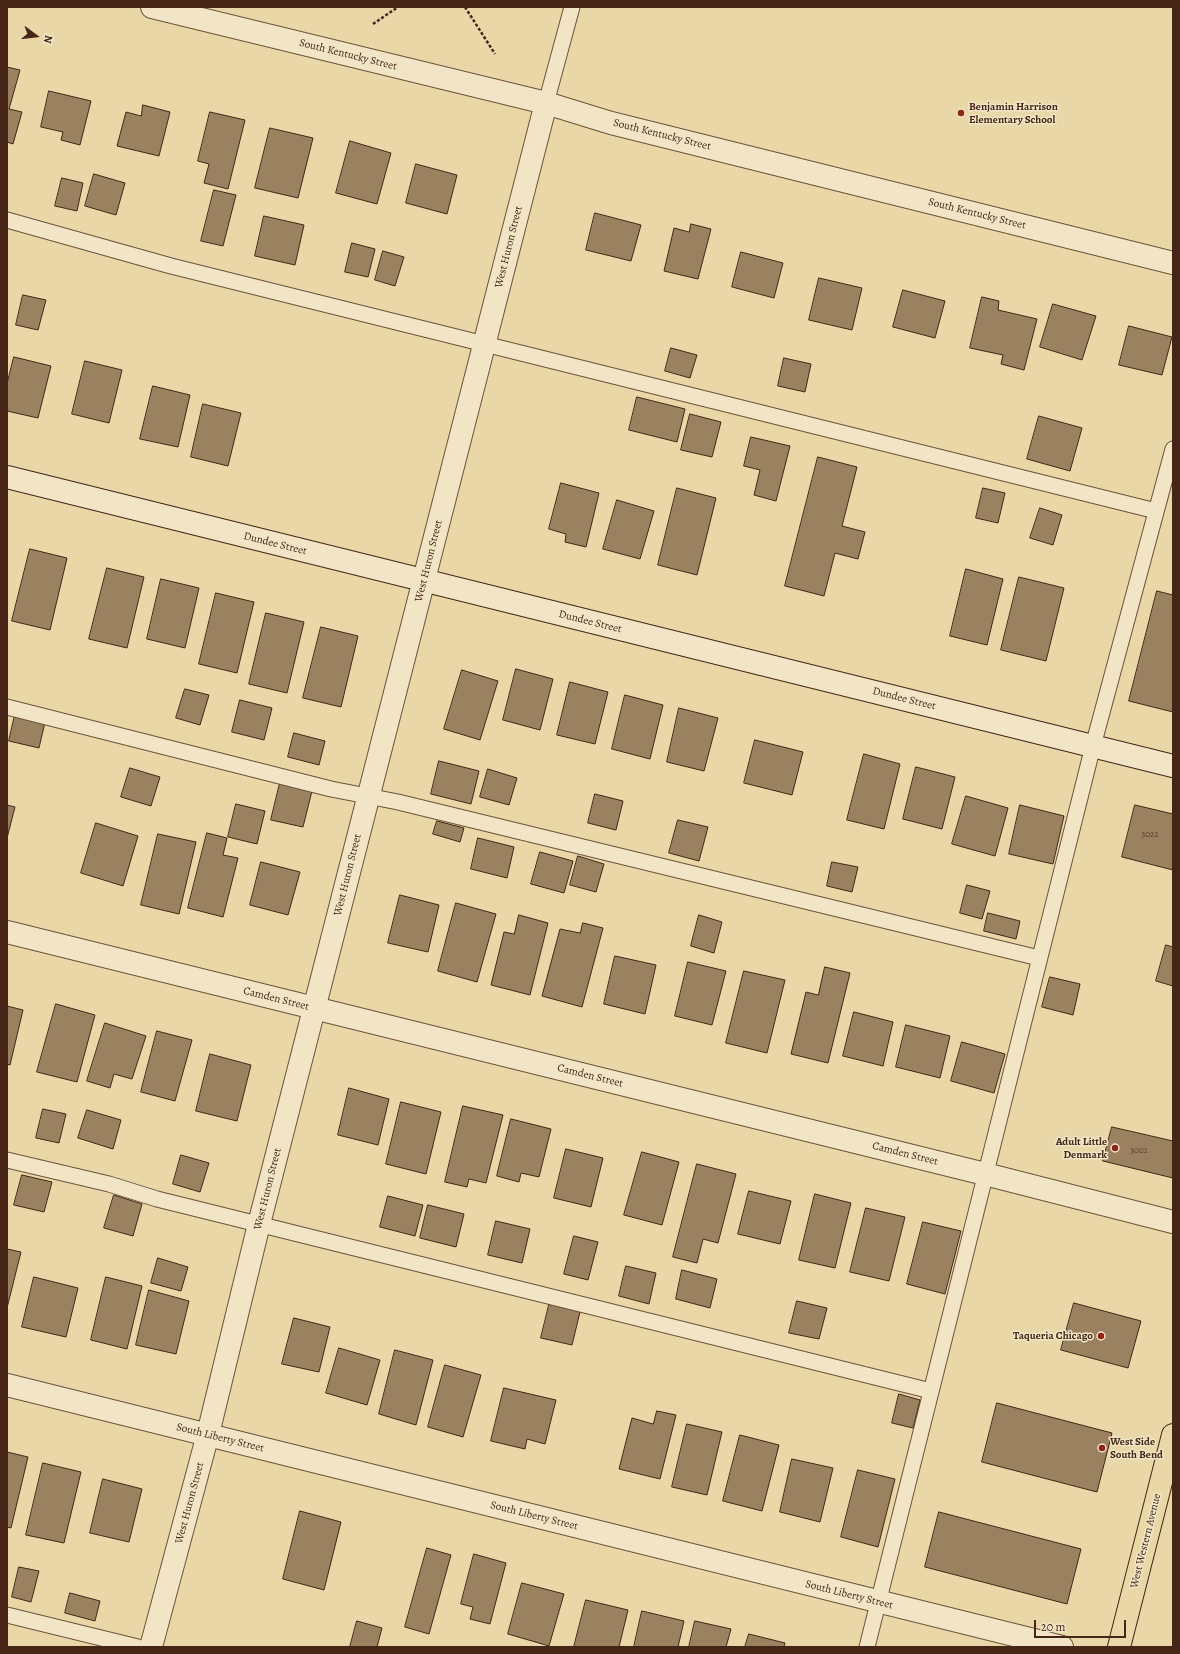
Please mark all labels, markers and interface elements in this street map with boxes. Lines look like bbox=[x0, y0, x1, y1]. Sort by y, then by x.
north arrow bbox=[16, 16, 56, 56]
text: N bbox=[40, 33, 56, 45]
street label: South Kentucky Street bbox=[298, 36, 398, 74]
place label: Benjamin Harrison Elementary School bbox=[969, 100, 1058, 126]
marker: Benjamin Harrison Elementary School bbox=[956, 108, 966, 118]
street label: South Kentucky Street bbox=[612, 116, 712, 154]
street label: South Kentucky Street bbox=[927, 195, 1027, 233]
street label: West Huron Street bbox=[492, 205, 526, 289]
street label: West Huron Street bbox=[412, 519, 446, 603]
street label: Dundee Street bbox=[242, 530, 308, 558]
street label: Dundee Street bbox=[557, 608, 623, 636]
street label: Dundee Street bbox=[871, 685, 937, 713]
house number: 3022 bbox=[1141, 830, 1159, 840]
street label: West Huron Street bbox=[331, 833, 365, 917]
street label: Camden Street bbox=[242, 984, 310, 1014]
street label: Camden Street bbox=[556, 1061, 624, 1091]
place label: Adult Little Denmark bbox=[1056, 1135, 1107, 1161]
street label: Camden Street bbox=[871, 1139, 939, 1169]
marker: Adult Little Denmark bbox=[1110, 1143, 1120, 1153]
house number: 3002 bbox=[1130, 1146, 1148, 1156]
street label: West Huron Street bbox=[251, 1147, 285, 1231]
place label: Taqueria Chicago bbox=[1013, 1329, 1093, 1343]
marker: Taqueria Chicago bbox=[1096, 1331, 1106, 1341]
street label: South Liberty Street bbox=[175, 1421, 265, 1455]
place label: West Side South Bend bbox=[1110, 1435, 1163, 1461]
marker: West Side South Bend bbox=[1097, 1443, 1107, 1453]
street label: West Huron Street bbox=[173, 1461, 207, 1545]
street label: West Western Avenue bbox=[1128, 1492, 1164, 1590]
street label: South Liberty Street bbox=[489, 1499, 579, 1533]
street label: South Liberty Street bbox=[804, 1578, 894, 1612]
scale bar bbox=[1036, 1612, 1128, 1638]
text: 20 m bbox=[1041, 1619, 1065, 1635]

